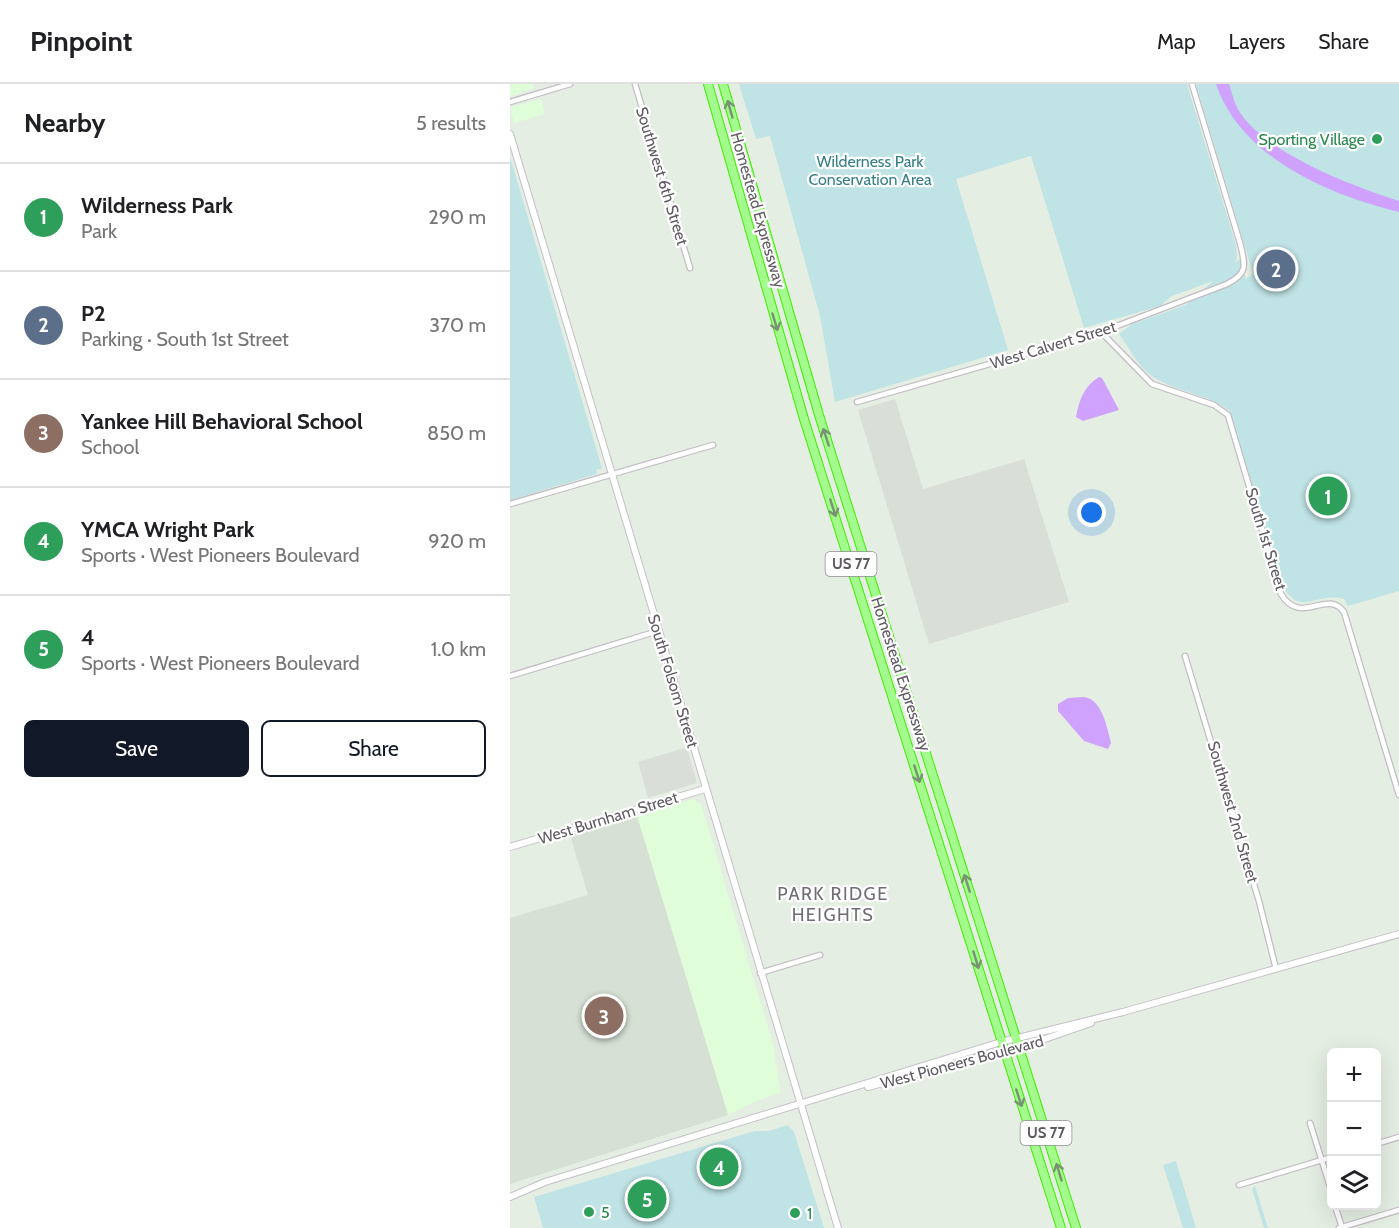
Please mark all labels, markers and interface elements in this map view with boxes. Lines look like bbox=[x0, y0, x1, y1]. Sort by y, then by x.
text: Pinpoint bbox=[30, 24, 132, 58]
text: Map bbox=[1157, 29, 1196, 54]
text: Layers bbox=[1229, 29, 1285, 54]
text: Share bbox=[1318, 29, 1369, 54]
one-way arrow bbox=[723, 100, 735, 119]
street label: Southwest 6th Street bbox=[632, 105, 692, 248]
text: Nearby bbox=[24, 107, 105, 139]
text: 5 results bbox=[416, 111, 486, 135]
street label: Homestead Expressway bbox=[727, 130, 789, 290]
place label: Sporting Village bbox=[1258, 130, 1365, 149]
marker: Sporting Village bbox=[1370, 132, 1384, 146]
park label: Wilderness Park Conservation Area bbox=[808, 152, 932, 189]
text: Wilderness Park bbox=[81, 192, 233, 219]
text: 1 bbox=[40, 205, 47, 229]
text: 290 m bbox=[428, 205, 486, 229]
text: Park bbox=[81, 219, 117, 243]
pin: 2 bbox=[1256, 246, 1296, 291]
text: P2 bbox=[81, 300, 106, 327]
one-way arrow bbox=[770, 312, 781, 331]
text: 2 bbox=[38, 313, 49, 337]
text: 370 m bbox=[429, 313, 486, 337]
street label: West Calvert Street bbox=[988, 317, 1119, 373]
text: Parking · South 1st Street bbox=[81, 327, 289, 351]
text: Yankee Hill Behavioral School bbox=[81, 408, 363, 435]
text: 3 bbox=[38, 421, 49, 445]
text: 850 m bbox=[427, 421, 486, 445]
one-way arrow bbox=[820, 428, 831, 447]
text: School bbox=[81, 435, 139, 459]
pin: 1 bbox=[1308, 474, 1348, 518]
street label: South 1st Street bbox=[1241, 485, 1291, 593]
one-way arrow bbox=[828, 498, 839, 517]
your location bbox=[1077, 498, 1106, 527]
text: YMCA Wright Park bbox=[81, 516, 254, 543]
text: 4 bbox=[37, 529, 50, 553]
text: 920 m bbox=[428, 529, 486, 553]
text: Sports · West Pioneers Boulevard bbox=[81, 543, 360, 567]
road number: US 77 bbox=[826, 552, 876, 576]
street label: Homestead Expressway bbox=[867, 594, 935, 754]
street label: South Folsom Street bbox=[644, 612, 703, 751]
text: 4 bbox=[81, 624, 95, 651]
text: 5 bbox=[38, 637, 49, 661]
text: 1.0 km bbox=[431, 637, 486, 661]
text: Sports · West Pioneers Boulevard bbox=[81, 651, 360, 675]
button: Save bbox=[24, 720, 249, 777]
button: Share bbox=[261, 720, 486, 777]
street label: Southwest 2nd Street bbox=[1204, 739, 1263, 886]
one-way arrow bbox=[912, 764, 923, 783]
street label: West Burnham Street bbox=[536, 788, 681, 848]
one-way arrow bbox=[961, 874, 972, 893]
district label: PARK RIDGE HEIGHTS bbox=[777, 883, 889, 926]
one-way arrow bbox=[971, 950, 982, 969]
pin: 3 bbox=[584, 994, 623, 1038]
street label: West Pioneers Boulevard bbox=[878, 1031, 1046, 1093]
map controls bbox=[1327, 1048, 1381, 1210]
button: + bbox=[1327, 1048, 1381, 1102]
one-way arrow bbox=[1014, 1088, 1025, 1107]
button: − bbox=[1327, 1102, 1381, 1156]
road number: US 77 bbox=[1020, 1121, 1072, 1145]
pin: 4 bbox=[700, 1144, 738, 1190]
button: layers bbox=[1327, 1156, 1381, 1210]
one-way arrow bbox=[1052, 1163, 1063, 1182]
pin: 5 bbox=[628, 1176, 666, 1222]
place label: 5 bbox=[601, 1203, 610, 1222]
place label: 1 bbox=[807, 1204, 812, 1223]
marker: 5 bbox=[582, 1205, 596, 1219]
marker: 1 bbox=[788, 1206, 802, 1220]

